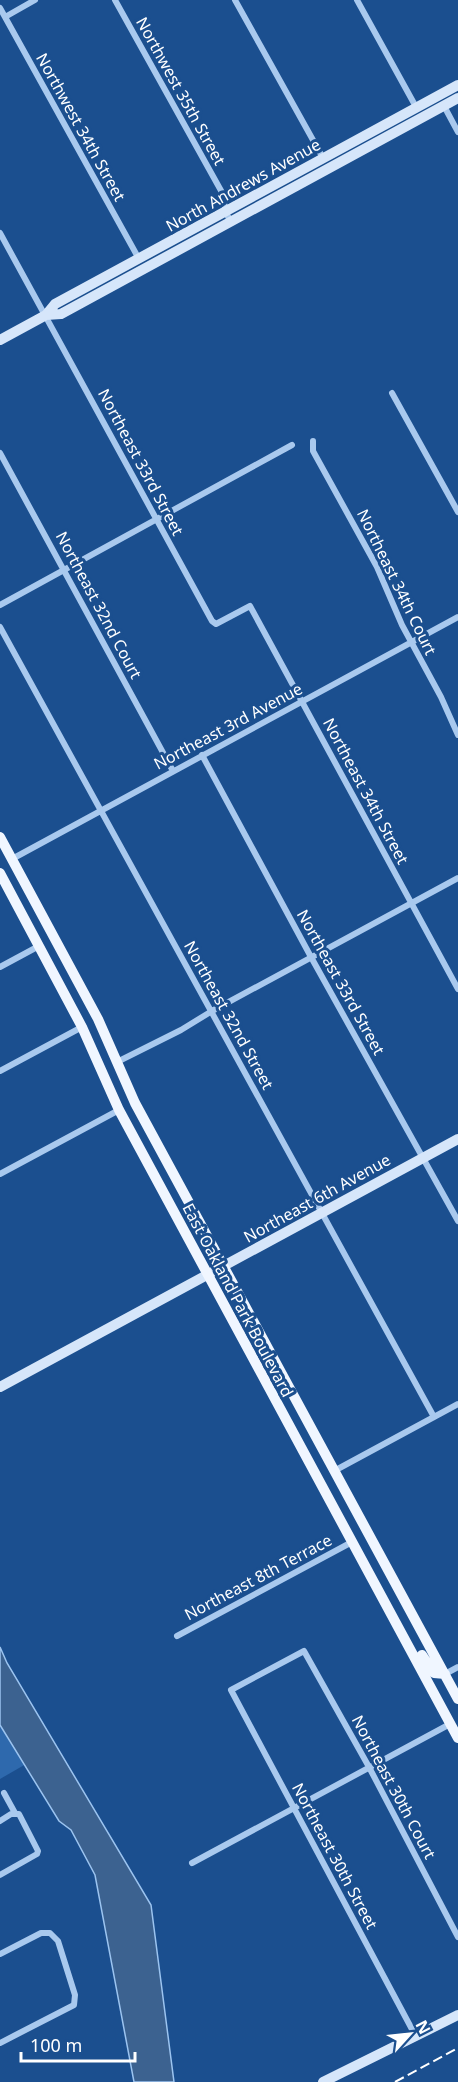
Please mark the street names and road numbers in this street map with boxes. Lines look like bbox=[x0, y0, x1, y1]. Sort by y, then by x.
street label: Northwest 35th Street bbox=[131, 13, 231, 169]
street label: Northwest 34th Street bbox=[31, 49, 131, 205]
street label: North Andrews Avenue bbox=[162, 133, 324, 237]
street label: Northeast 33rd Street bbox=[93, 385, 189, 539]
street label: Northeast 34th Court bbox=[352, 505, 442, 659]
street label: Northeast 32nd Court bbox=[51, 527, 147, 683]
street label: Northeast 3rd Avenue bbox=[150, 677, 306, 775]
street label: Northeast 34th Street bbox=[318, 714, 414, 868]
street label: Northeast 33rd Street bbox=[292, 905, 390, 1059]
street label: Northeast 32nd Street bbox=[179, 937, 279, 1093]
street label: Northeast 6th Avenue bbox=[240, 1148, 394, 1248]
street label: East Oakland Park Boulevard bbox=[177, 1199, 299, 1401]
street label: Northeast 8th Terrace bbox=[180, 1529, 336, 1625]
street label: Northeast 30th Court bbox=[347, 1711, 441, 1863]
street label: Northeast 30th Street bbox=[287, 1779, 383, 1933]

